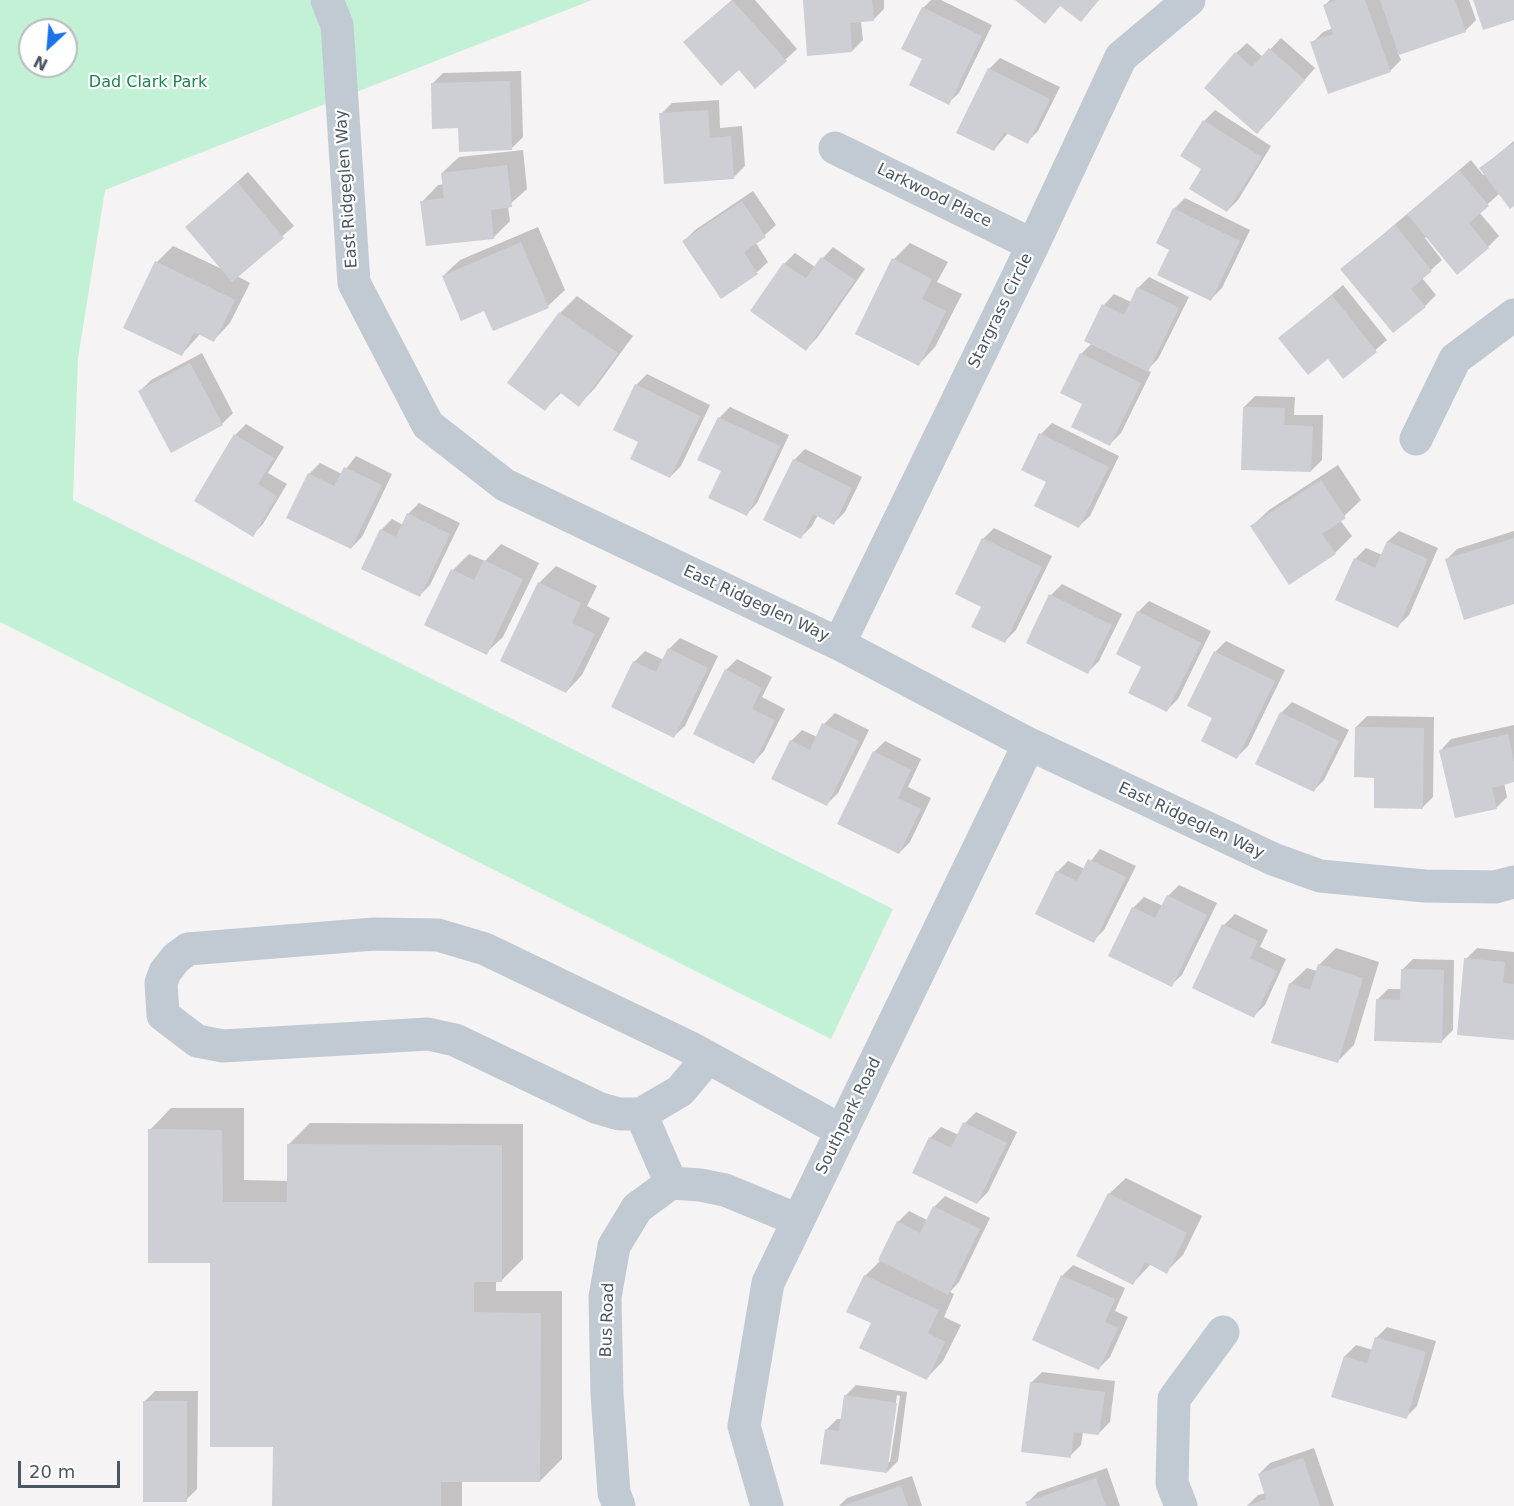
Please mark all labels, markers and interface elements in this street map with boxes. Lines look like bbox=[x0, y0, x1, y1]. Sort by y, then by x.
north arrow bbox=[18, 18, 78, 78]
text: N bbox=[31, 51, 51, 74]
park label: Dad Clark Park bbox=[89, 73, 207, 93]
street label: East Ridgeglen Way bbox=[332, 109, 362, 269]
street label: Larkwood Place bbox=[874, 160, 994, 232]
street label: Stargrass Circle bbox=[965, 250, 1037, 372]
street label: East Ridgeglen Way bbox=[680, 562, 832, 646]
street label: East Ridgeglen Way bbox=[1115, 779, 1267, 863]
street label: Southpark Road bbox=[812, 1054, 886, 1178]
street label: Bus Road bbox=[597, 1282, 619, 1358]
scale bar bbox=[21, 1449, 123, 1487]
text: 20 m bbox=[29, 1461, 75, 1482]

